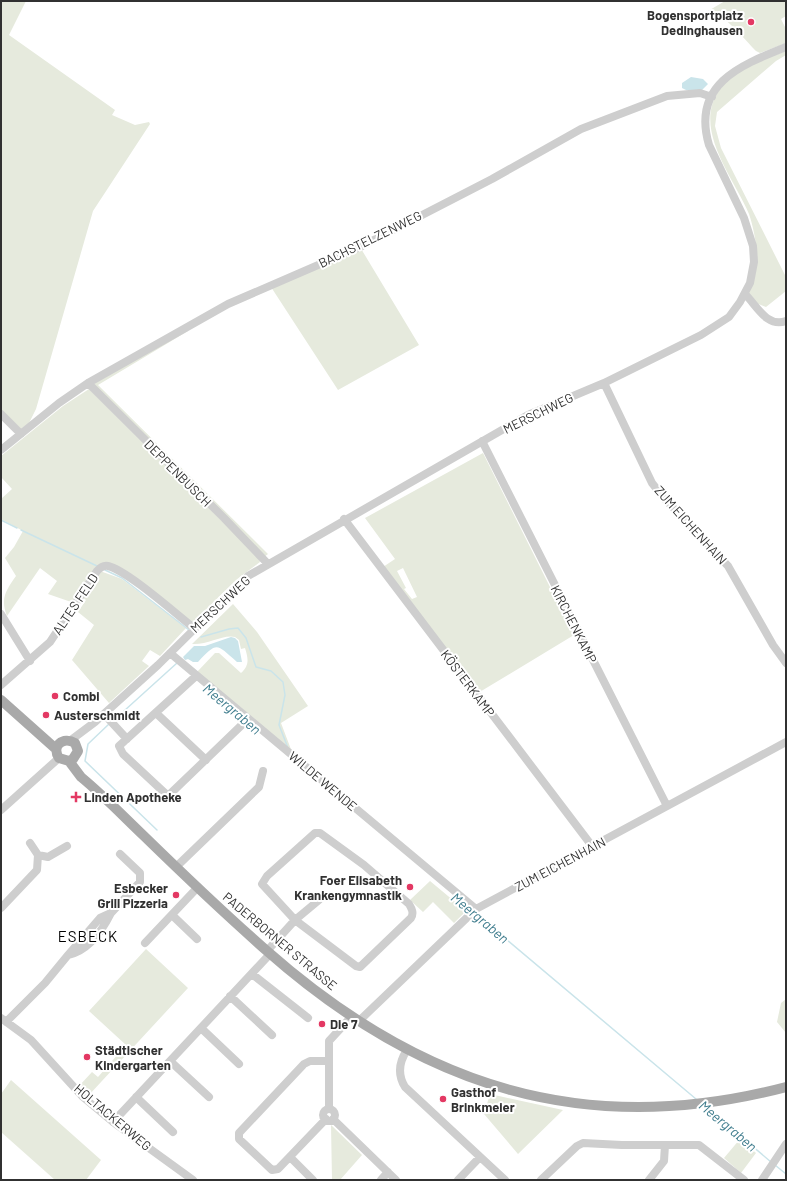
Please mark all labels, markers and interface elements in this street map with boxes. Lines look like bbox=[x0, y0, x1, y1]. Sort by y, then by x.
place label: Bogensportplatz Dedinghausen bbox=[647, 7, 743, 38]
marker: Bogensportplatz Dedinghausen bbox=[746, 17, 756, 27]
street label: BACHSTELZENWEG bbox=[316, 207, 424, 271]
street label: MERSCHWEG bbox=[500, 389, 576, 437]
street label: DEPPENBUSCH bbox=[141, 436, 215, 510]
street label: ZUM EICHENHAIN bbox=[651, 482, 731, 568]
street label: ALTES FELD bbox=[49, 570, 101, 638]
street label: MERSCHWEG bbox=[187, 572, 253, 636]
street label: KIRCHENKAMP bbox=[547, 582, 601, 666]
street label: KÖSTERKAMP bbox=[438, 646, 499, 720]
water label: Meergraben bbox=[200, 680, 265, 738]
place label: Combi bbox=[63, 688, 100, 704]
marker: Combi bbox=[50, 691, 60, 701]
place label: Austerschmidt bbox=[54, 707, 140, 723]
marker: Austerschmidt bbox=[41, 710, 51, 720]
street label: WILDE WENDE bbox=[286, 748, 361, 814]
place label: Linden Apotheke bbox=[84, 789, 182, 805]
marker: Linden Apotheke bbox=[71, 792, 81, 802]
street label: ZUM EICHENHAIN bbox=[512, 833, 608, 895]
place label: Foer Elisabeth Krankengymnastik bbox=[294, 872, 402, 903]
place label: Esbecker Grill Pizzeria bbox=[98, 880, 168, 911]
marker: Foer Elisabeth Krankengymnastik bbox=[405, 882, 415, 892]
street label: PADERBORNER STRASSE bbox=[220, 889, 340, 993]
water label: Meergraben bbox=[448, 889, 513, 947]
marker: Esbecker Grill Pizzeria bbox=[171, 890, 181, 900]
district label: ESBECK bbox=[58, 927, 118, 945]
place label: Die 7 bbox=[330, 1016, 358, 1032]
marker: Die 7 bbox=[317, 1019, 327, 1029]
place label: Städtischer Kindergarten bbox=[95, 1042, 171, 1073]
marker: Städtischer Kindergarten bbox=[82, 1052, 92, 1062]
street label: HOLTACKERWEG bbox=[71, 1080, 155, 1154]
place label: Gasthof Brinkmeier bbox=[451, 1084, 515, 1115]
marker: Gasthof Brinkmeier bbox=[438, 1094, 448, 1104]
water label: Meergraben bbox=[696, 1097, 761, 1155]

